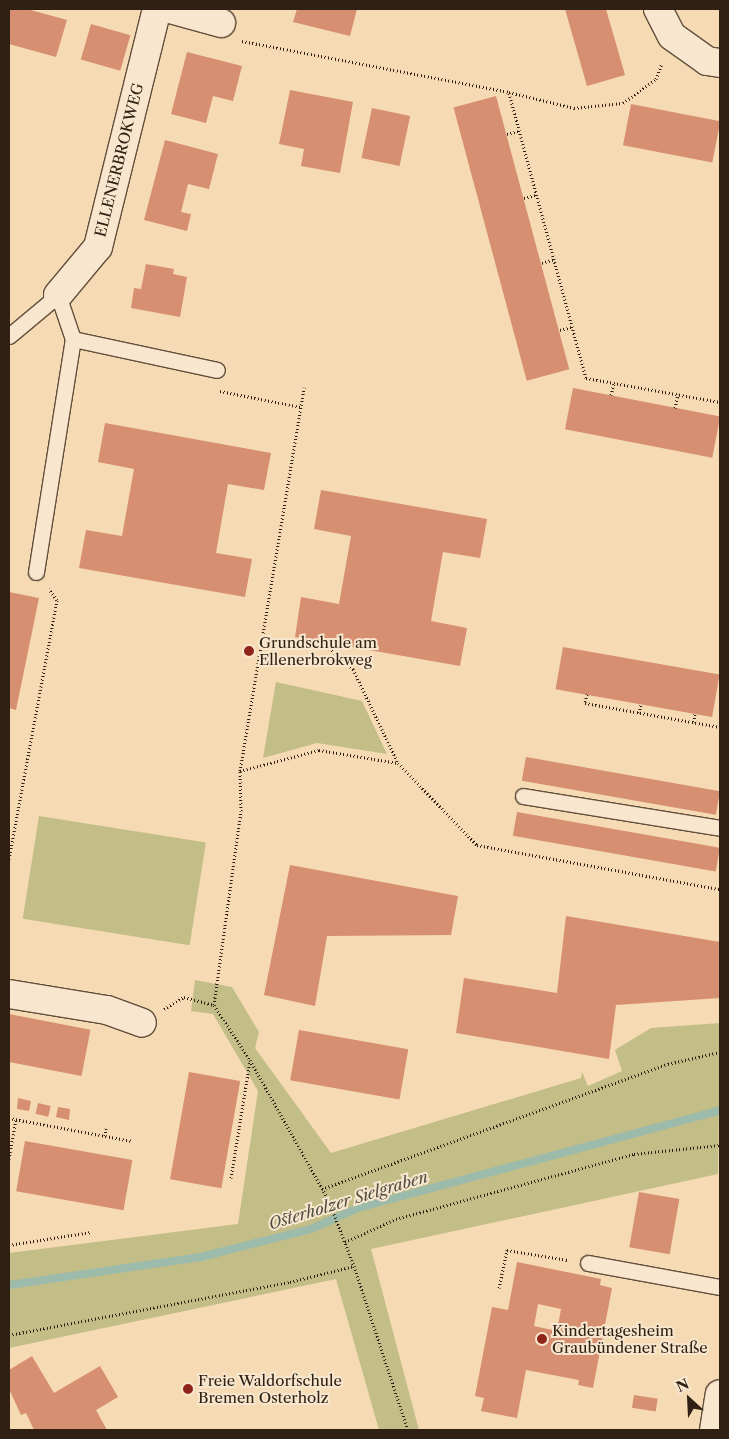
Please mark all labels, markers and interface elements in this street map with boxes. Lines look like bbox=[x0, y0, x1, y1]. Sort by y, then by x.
street label: ELLENERBROKWEG bbox=[91, 81, 147, 239]
place label: Grundschule am Ellenerbrokweg bbox=[259, 633, 377, 668]
marker: Grundschule am Ellenerbrokweg bbox=[243, 645, 255, 657]
water label: Osterholzer Sielgraben bbox=[266, 1167, 430, 1233]
place label: Kindertagesheim Graubündener Straße bbox=[552, 1321, 708, 1356]
marker: Kindertagesheim Graubündener Straße bbox=[536, 1333, 548, 1345]
place label: Freie Waldorfschule Bremen Osterholz bbox=[198, 1371, 343, 1406]
north arrow bbox=[664, 1374, 714, 1424]
text: N bbox=[673, 1375, 692, 1396]
marker: Freie Waldorfschule Bremen Osterholz bbox=[182, 1383, 194, 1395]

